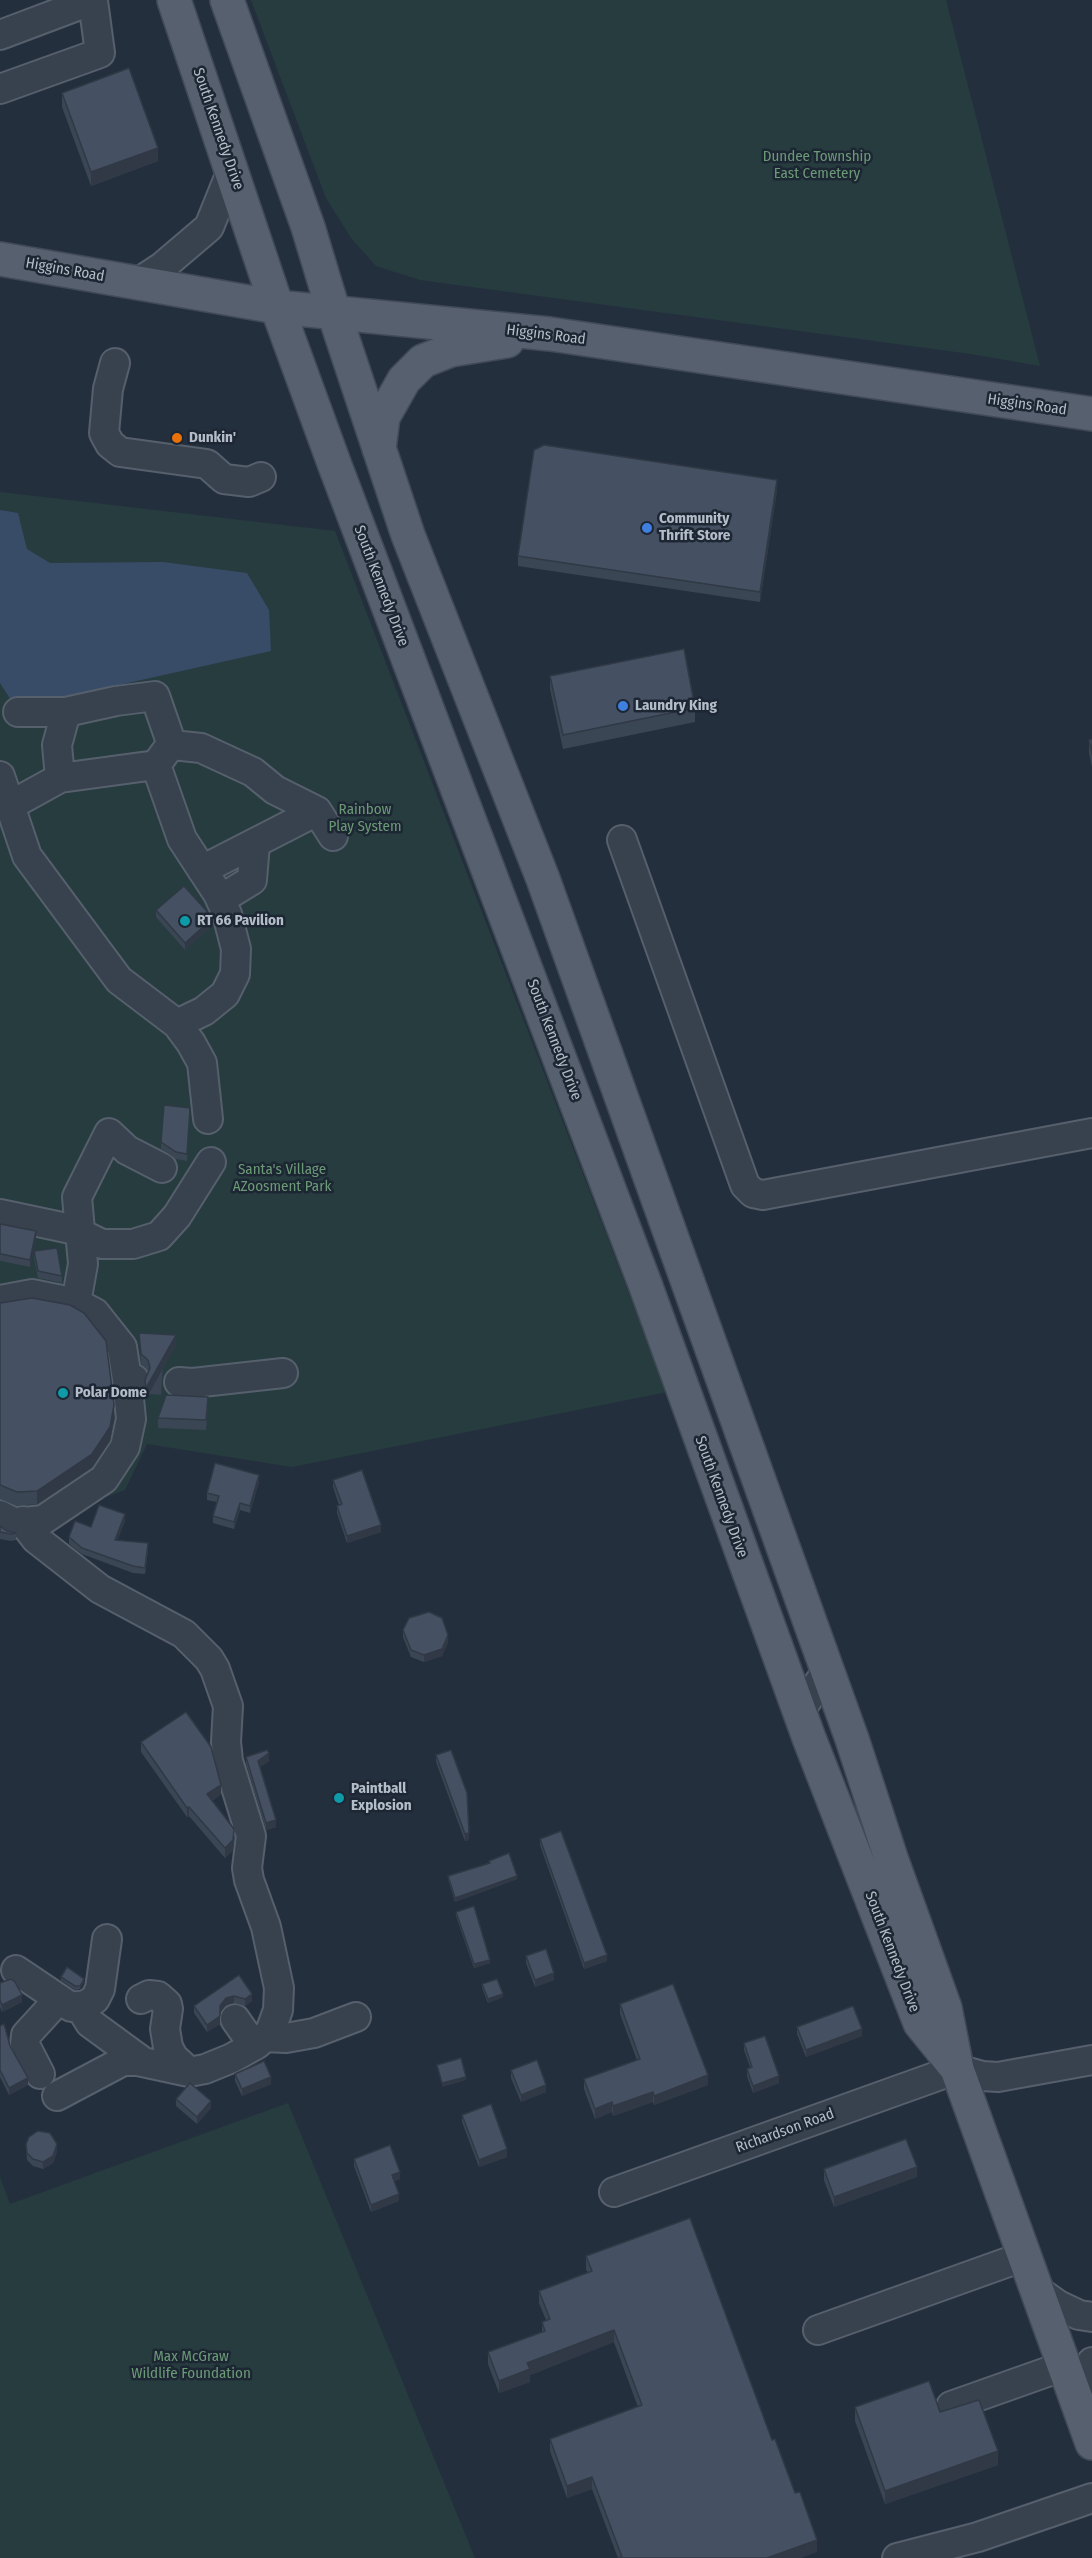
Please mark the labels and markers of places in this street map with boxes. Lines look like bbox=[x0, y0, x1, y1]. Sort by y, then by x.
place label: Dunkin' bbox=[189, 429, 236, 447]
marker: Dunkin' bbox=[170, 431, 184, 445]
place label: Community Thrift Store bbox=[659, 510, 730, 545]
marker: Community Thrift Store bbox=[640, 521, 654, 535]
place label: Laundry King bbox=[635, 697, 717, 715]
marker: Laundry King bbox=[616, 699, 630, 713]
place label: RT 66 Pavilion bbox=[197, 912, 284, 930]
marker: RT 66 Pavilion bbox=[178, 914, 192, 928]
place label: Polar Dome bbox=[75, 1384, 147, 1402]
marker: Polar Dome bbox=[56, 1386, 70, 1400]
place label: Paintball Explosion bbox=[351, 1780, 412, 1815]
marker: Paintball Explosion bbox=[332, 1791, 346, 1805]

